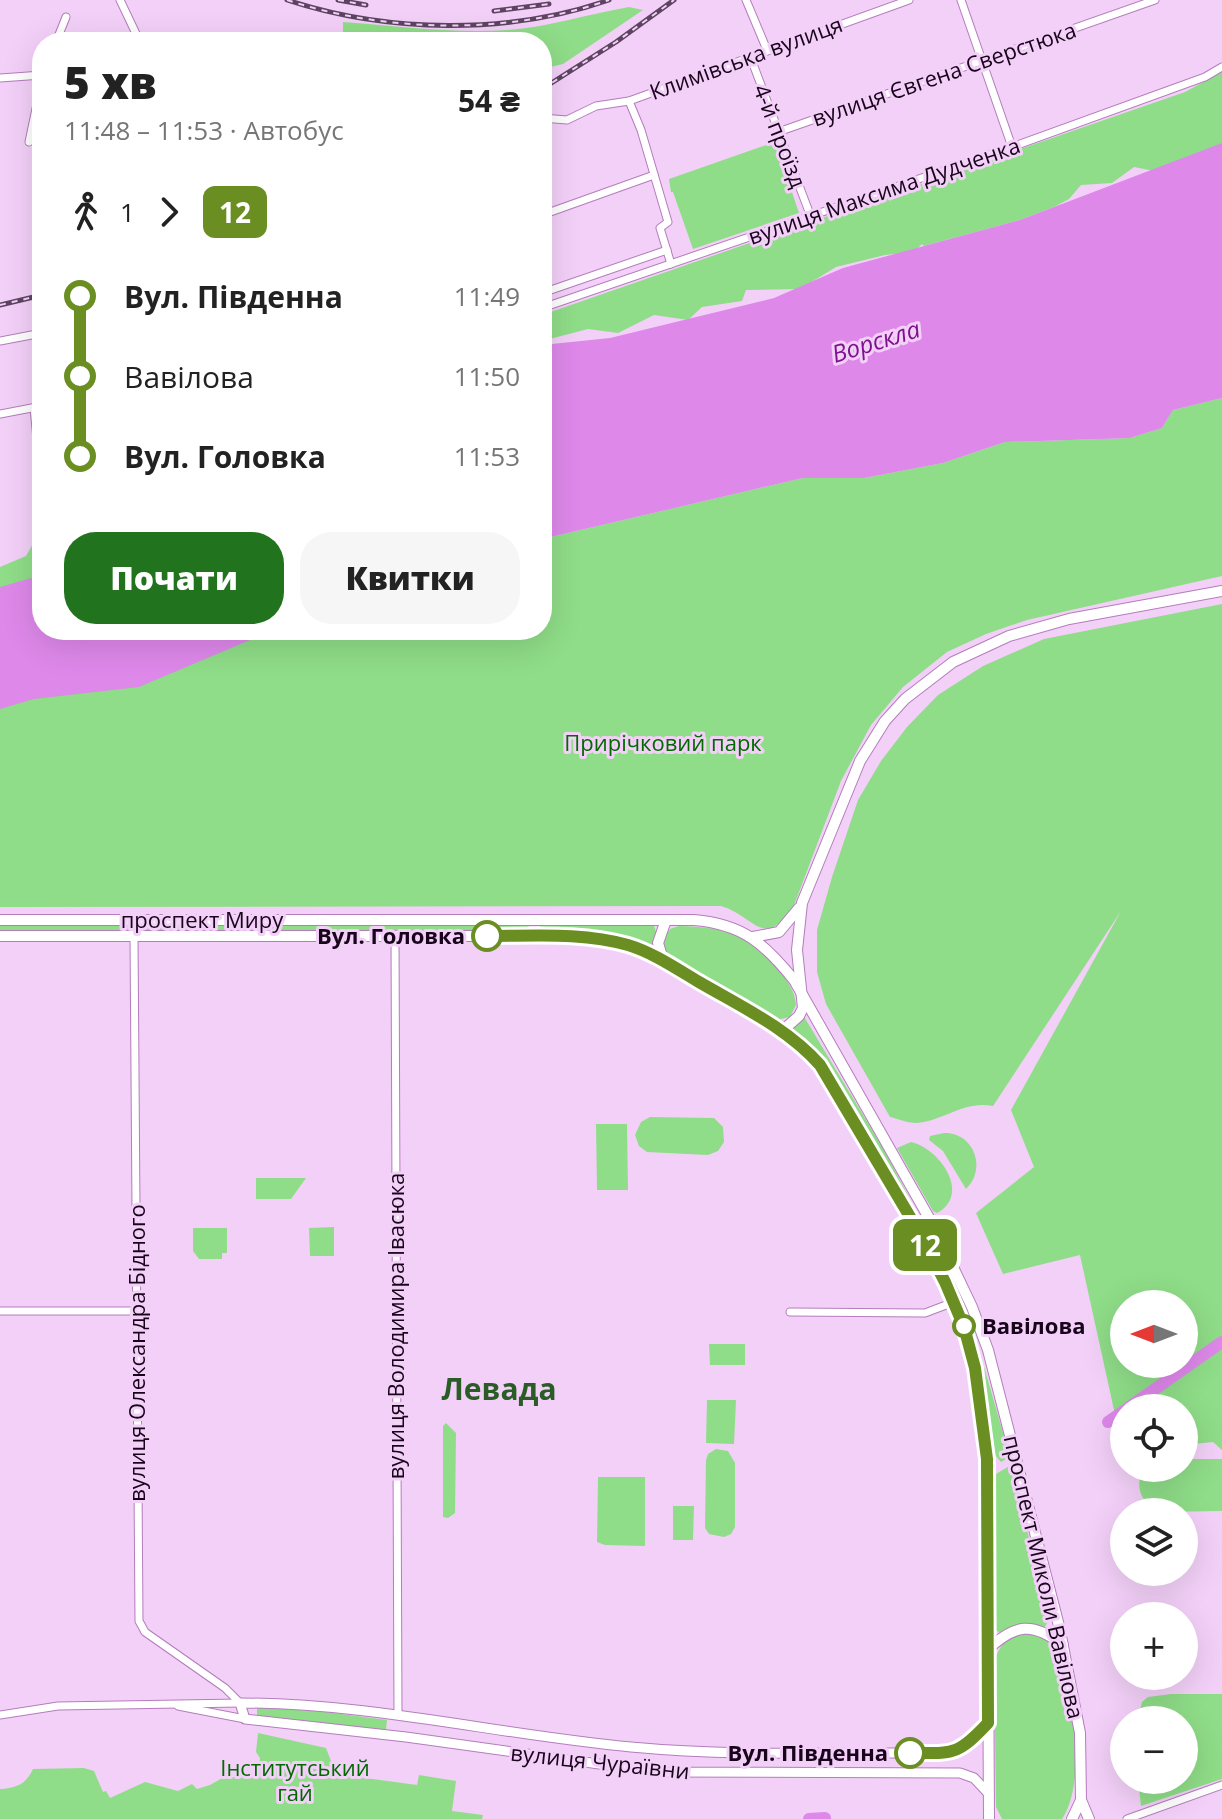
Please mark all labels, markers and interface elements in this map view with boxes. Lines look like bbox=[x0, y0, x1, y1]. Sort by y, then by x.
street label: Климівська вулиця bbox=[645, 8, 846, 106]
street label: вулиця Євгена Сверстюка bbox=[808, 14, 1080, 132]
text: 5 хв bbox=[64, 52, 157, 112]
text: 54 ₴ bbox=[458, 80, 520, 121]
street label: 4-й проїзд bbox=[747, 80, 815, 192]
text: 11:48 – 11:53 · Автобус bbox=[64, 112, 344, 148]
street label: вулиця Максима Дудченка bbox=[744, 129, 1024, 251]
icon: walk bbox=[64, 190, 108, 234]
icon: forward bbox=[147, 190, 191, 234]
text: 12 bbox=[219, 193, 251, 231]
text: 1 bbox=[120, 194, 135, 230]
text: Вул. Південна bbox=[124, 276, 343, 317]
text: 11:49 bbox=[454, 278, 520, 314]
water label: Ворскла bbox=[827, 311, 924, 370]
text: Вавілова bbox=[124, 356, 254, 397]
text: 11:50 bbox=[454, 358, 520, 394]
text: Вул. Головка bbox=[124, 436, 326, 477]
text: 11:53 bbox=[454, 438, 520, 474]
button: Почати bbox=[64, 532, 284, 624]
button: Квитки bbox=[300, 532, 520, 624]
park label: Прирічковий парк bbox=[564, 727, 762, 757]
street label: проспект Миру bbox=[121, 904, 284, 934]
place label: Вул. Головка bbox=[317, 920, 465, 950]
marker: Вул. Головка bbox=[472, 921, 502, 951]
street label: вулиця Володимира Івасюка bbox=[380, 1173, 410, 1479]
street label: вулиця Олександра Бідного bbox=[121, 1204, 151, 1502]
line badge: 12 bbox=[889, 1219, 961, 1271]
text: 12 bbox=[909, 1226, 941, 1264]
north arrow bbox=[1110, 1290, 1198, 1378]
map controls bbox=[1110, 1290, 1198, 1794]
place label: Вавілова bbox=[982, 1310, 1086, 1340]
marker: Вавілова bbox=[953, 1315, 975, 1337]
district label: Левада bbox=[441, 1368, 557, 1409]
button: locate bbox=[1110, 1394, 1198, 1482]
street label: проспект Миколи Вавілова bbox=[998, 1432, 1092, 1722]
button: layers bbox=[1110, 1498, 1198, 1586]
button: + bbox=[1110, 1602, 1198, 1690]
button: − bbox=[1110, 1706, 1198, 1794]
street label: вулиця Чураївни bbox=[509, 1737, 691, 1785]
place label: Вул. Південна bbox=[728, 1737, 888, 1767]
marker: Вул. Південна bbox=[895, 1738, 925, 1768]
park label: Інститутський гай bbox=[220, 1752, 370, 1807]

